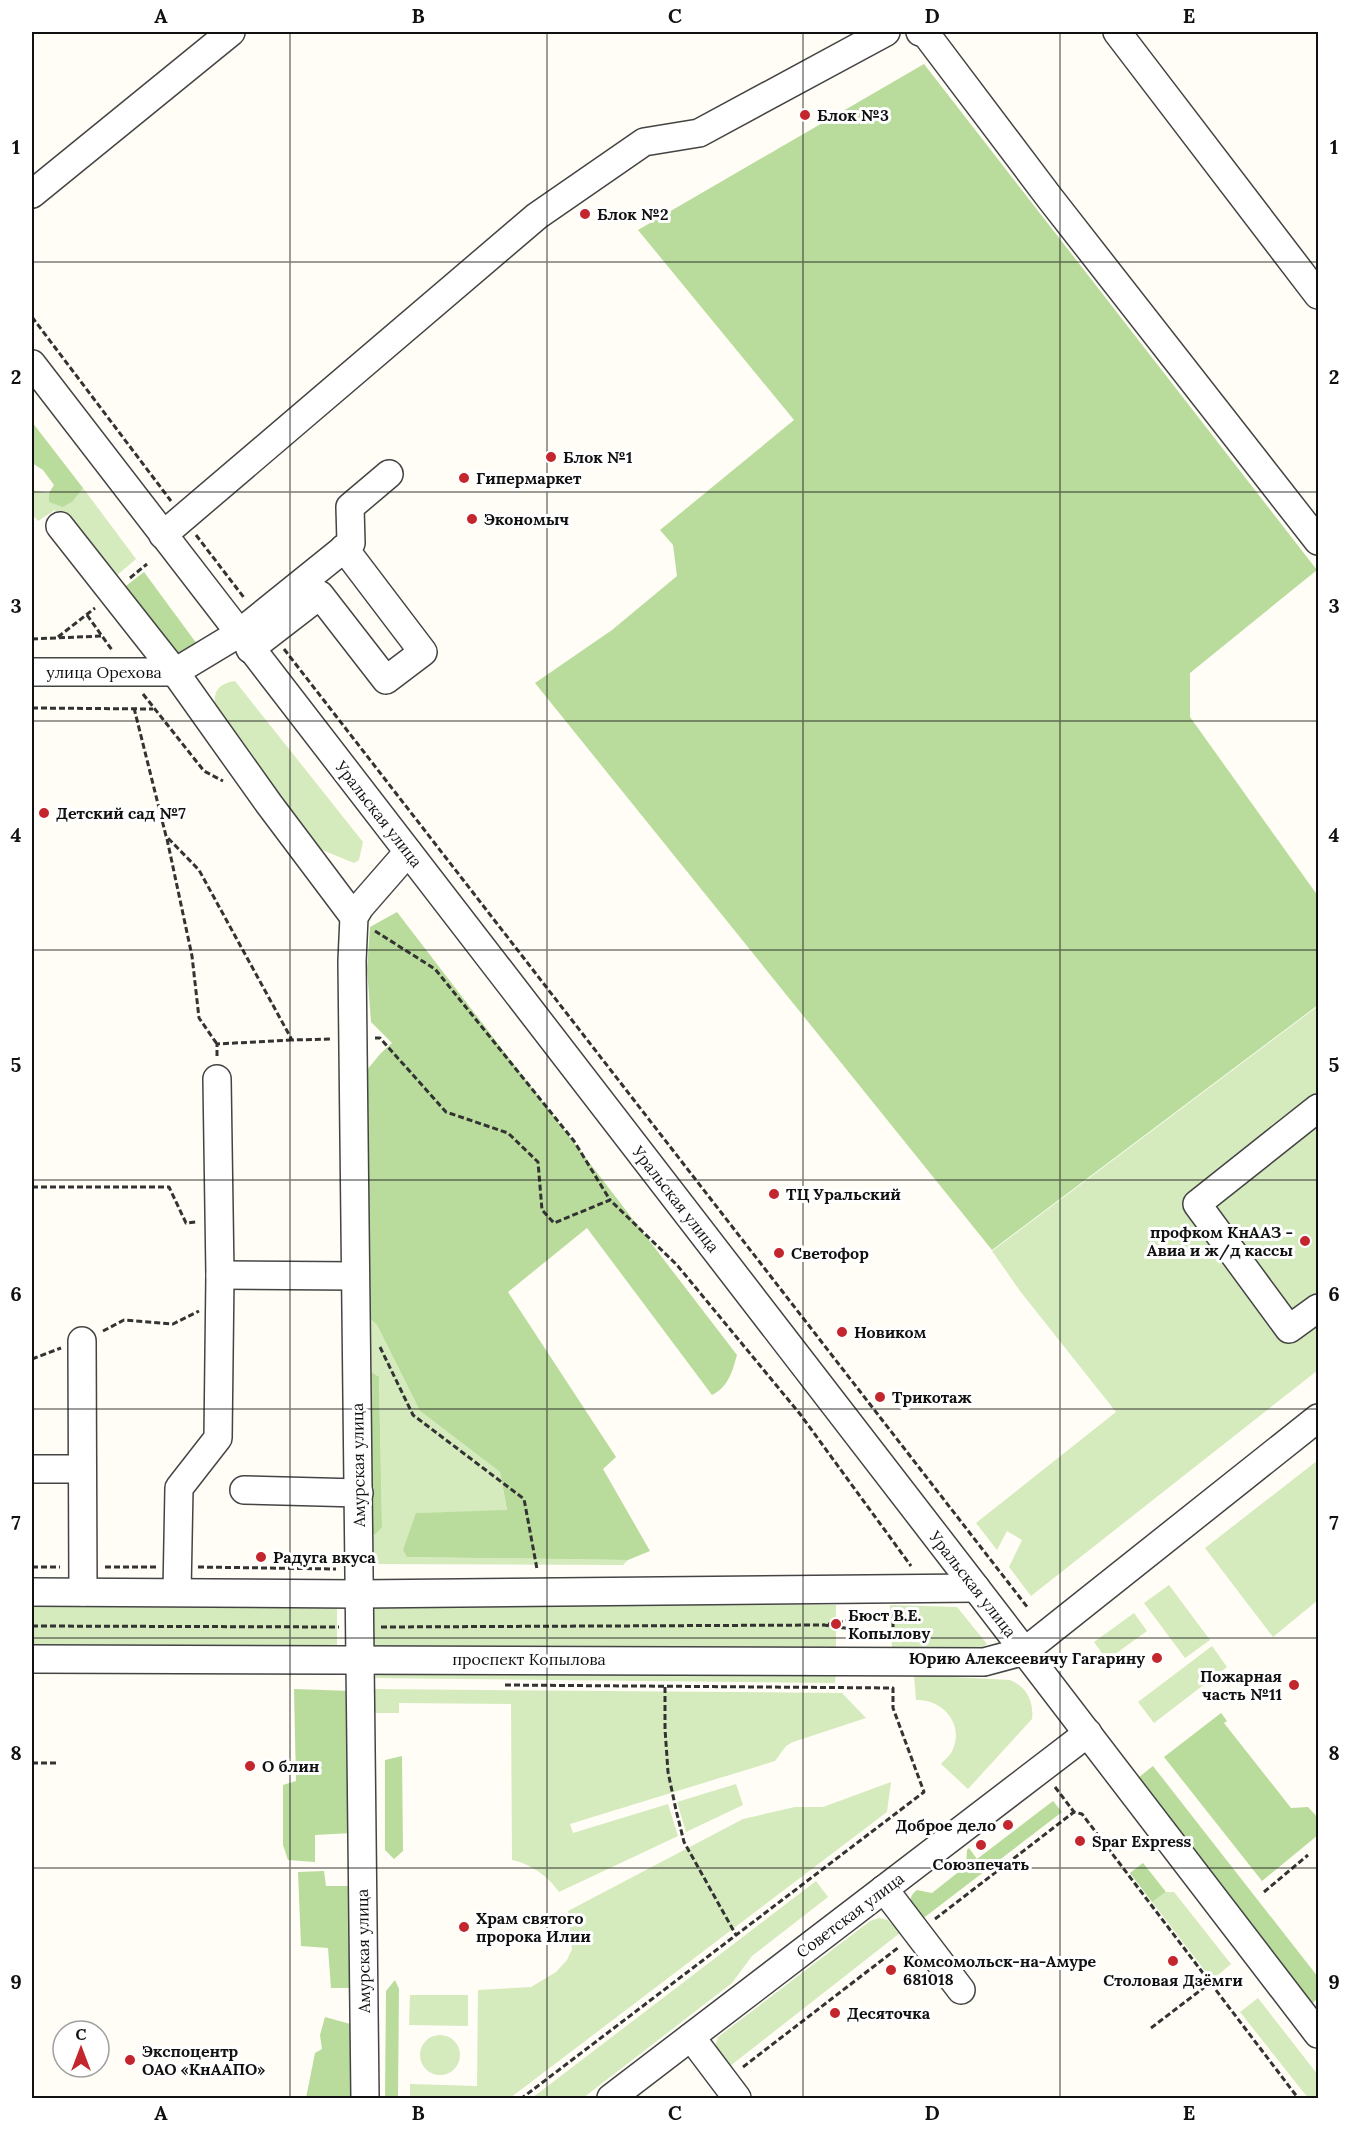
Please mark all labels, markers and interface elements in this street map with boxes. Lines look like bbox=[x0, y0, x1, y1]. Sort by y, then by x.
text: A bbox=[154, 3, 168, 28]
text: B bbox=[411, 3, 425, 28]
text: C bbox=[668, 3, 682, 28]
text: D bbox=[924, 3, 940, 28]
text: E bbox=[1183, 3, 1195, 28]
place label: Блок №3 bbox=[817, 105, 889, 125]
marker: Блок №3 bbox=[798, 108, 812, 122]
text: 1 bbox=[12, 134, 20, 159]
text: 1 bbox=[1330, 134, 1338, 159]
place label: Блок №2 bbox=[597, 204, 668, 224]
marker: Блок №2 bbox=[578, 207, 592, 221]
text: 2 bbox=[11, 364, 21, 389]
text: 2 bbox=[1329, 364, 1339, 389]
place label: Блок №1 bbox=[563, 447, 632, 467]
marker: Блок №1 bbox=[544, 450, 558, 464]
place label: Гипермаркет bbox=[476, 468, 582, 488]
marker: Гипермаркет bbox=[457, 471, 471, 485]
place label: Экономыч bbox=[484, 509, 569, 529]
marker: Экономыч bbox=[465, 512, 479, 526]
text: 3 bbox=[10, 593, 22, 618]
text: 3 bbox=[1328, 593, 1340, 618]
street label: улица Орехова bbox=[46, 662, 162, 682]
street label: Уральская улица bbox=[331, 756, 427, 871]
place label: Детский сад №7 bbox=[56, 803, 186, 823]
marker: Детский сад №7 bbox=[37, 806, 51, 820]
text: 4 bbox=[11, 822, 22, 847]
text: 4 bbox=[1329, 822, 1340, 847]
text: 5 bbox=[11, 1052, 22, 1077]
text: 5 bbox=[1329, 1052, 1340, 1077]
street label: Уральская улица bbox=[628, 1141, 724, 1256]
place label: ТЦ Уральский bbox=[786, 1184, 901, 1204]
marker: ТЦ Уральский bbox=[767, 1187, 781, 1201]
place label: профком КнААЗ - Авиа и ж/д кассы bbox=[1147, 1222, 1293, 1261]
marker: профком КнААЗ - Авиа и ж/д кассы bbox=[1298, 1234, 1312, 1248]
place label: Светофор bbox=[791, 1243, 869, 1263]
marker: Светофор bbox=[772, 1246, 786, 1260]
text: 6 bbox=[10, 1281, 22, 1306]
text: 6 bbox=[1328, 1281, 1340, 1306]
place label: Новиком bbox=[854, 1322, 927, 1342]
marker: Новиком bbox=[835, 1325, 849, 1339]
place label: Трикотаж bbox=[892, 1387, 972, 1407]
marker: Трикотаж bbox=[873, 1390, 887, 1404]
street label: Амурская улица bbox=[347, 1403, 369, 1528]
text: 7 bbox=[11, 1510, 21, 1535]
text: 7 bbox=[1329, 1510, 1339, 1535]
street label: Уральская улица bbox=[925, 1526, 1021, 1641]
place label: Радуга вкуса bbox=[273, 1547, 376, 1567]
marker: Радуга вкуса bbox=[254, 1550, 268, 1564]
place label: Бюст В.Е. Копылову bbox=[848, 1605, 930, 1643]
marker: Бюст В.Е. Копылову bbox=[829, 1617, 843, 1631]
place label: Юрию Алексеевичу Гагарину bbox=[909, 1648, 1145, 1668]
street label: проспект Копылова bbox=[452, 1649, 606, 1669]
marker: Юрию Алексеевичу Гагарину bbox=[1150, 1651, 1164, 1665]
place label: Пожарная часть №11 bbox=[1200, 1666, 1282, 1704]
marker: Пожарная часть №11 bbox=[1287, 1678, 1301, 1692]
text: 8 bbox=[10, 1740, 22, 1765]
text: 8 bbox=[1328, 1740, 1340, 1765]
place label: О блин bbox=[262, 1756, 320, 1776]
marker: О блин bbox=[243, 1759, 257, 1773]
place label: Доброе дело bbox=[895, 1815, 996, 1835]
marker: Доброе дело bbox=[1001, 1818, 1015, 1832]
place label: Spar Express bbox=[1092, 1831, 1192, 1851]
marker: Spar Express bbox=[1073, 1834, 1087, 1848]
marker: Союзпечать bbox=[974, 1838, 988, 1852]
place label: Союзпечать bbox=[933, 1854, 1029, 1874]
street label: Советская улица bbox=[792, 1868, 908, 1962]
street label: Амурская улица bbox=[352, 1889, 374, 2014]
place label: Храм святого пророка Илии bbox=[476, 1908, 591, 1946]
marker: Храм святого пророка Илии bbox=[457, 1920, 471, 1934]
place label: Комсомольск-на-Амуре 681018 bbox=[903, 1951, 1097, 1989]
marker: Столовая Дзёмги bbox=[1166, 1954, 1180, 1968]
marker: Комсомольск-на-Амуре 681018 bbox=[884, 1963, 898, 1977]
text: 9 bbox=[10, 1969, 22, 1994]
text: 9 bbox=[1328, 1969, 1340, 1994]
place label: Столовая Дзёмги bbox=[1103, 1970, 1243, 1990]
place label: Десяточка bbox=[847, 2003, 931, 2023]
marker: Десяточка bbox=[828, 2006, 842, 2020]
north arrow bbox=[51, 2019, 111, 2079]
text: С bbox=[75, 2024, 87, 2044]
place label: Экспоцентр ОАО «КнААПО» bbox=[142, 2041, 265, 2079]
marker: Экспоцентр ОАО «КнААПО» bbox=[123, 2053, 137, 2067]
text: A bbox=[154, 2100, 168, 2125]
text: B bbox=[411, 2100, 425, 2125]
text: C bbox=[668, 2100, 682, 2125]
text: D bbox=[924, 2100, 940, 2125]
text: E bbox=[1183, 2100, 1195, 2125]

